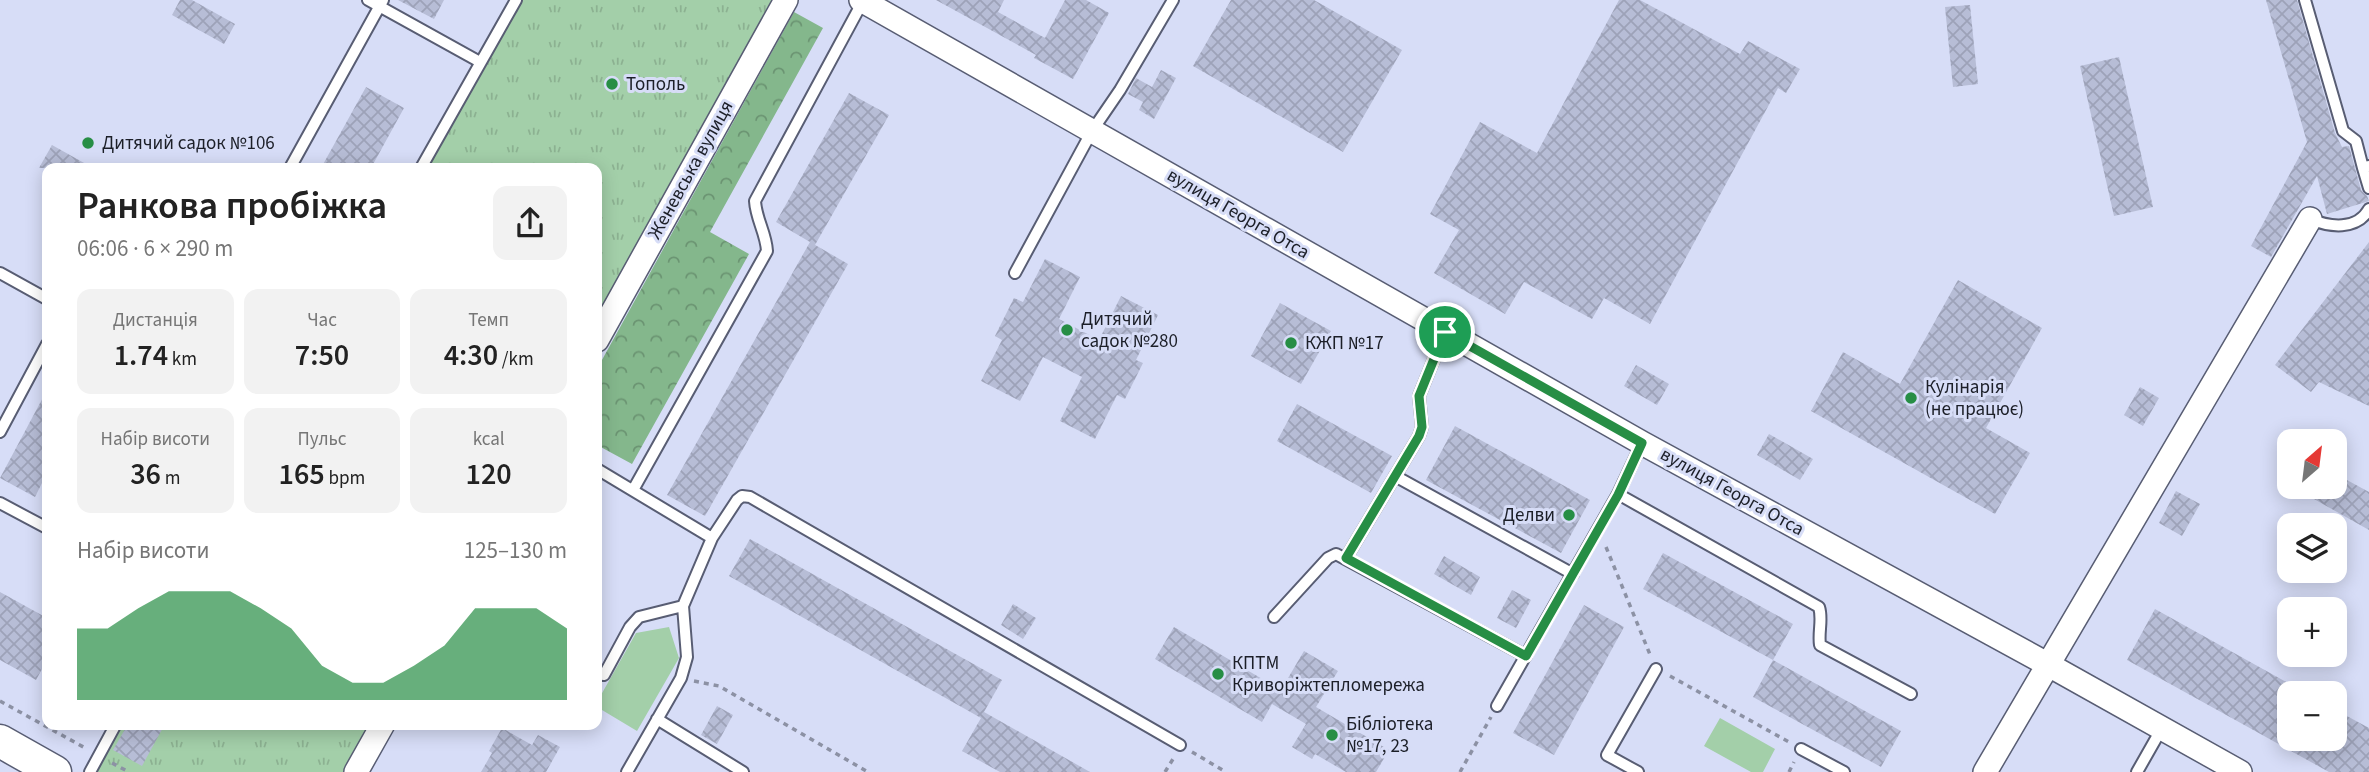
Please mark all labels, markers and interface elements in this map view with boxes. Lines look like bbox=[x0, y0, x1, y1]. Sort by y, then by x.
place label: Тополь bbox=[626, 71, 685, 98]
marker: Тополь bbox=[604, 76, 620, 92]
street label: Женевська вулиця bbox=[642, 96, 740, 244]
place label: Дитячий садок №106 bbox=[102, 130, 275, 157]
marker: Дитячий садок №106 bbox=[80, 135, 96, 151]
street label: вулиця Георга Отса bbox=[1162, 162, 1314, 266]
text: Ранкова пробіжка bbox=[77, 179, 387, 233]
button: share bbox=[493, 186, 567, 260]
text: 06:06 · 6 × 290 m bbox=[77, 232, 233, 265]
pin bbox=[1415, 302, 1475, 362]
place label: Дитячий садок №280 bbox=[1081, 306, 1178, 355]
text: Дистанція bbox=[113, 307, 198, 334]
text: Час bbox=[307, 307, 337, 334]
text: Темп bbox=[468, 307, 509, 334]
icon: arrive bbox=[1426, 313, 1464, 351]
marker: Дитячий садок №280 bbox=[1059, 322, 1075, 338]
place label: КЖП №17 bbox=[1305, 330, 1384, 357]
text: 1.74 bbox=[114, 334, 168, 377]
text: 7:50 bbox=[295, 334, 349, 377]
text: 4:30 bbox=[444, 334, 498, 377]
marker: КЖП №17 bbox=[1283, 335, 1299, 351]
text: km bbox=[168, 346, 197, 373]
text: /km bbox=[498, 346, 534, 373]
place label: Кулінарія (не працює) bbox=[1925, 374, 2024, 423]
marker: Кулінарія (не працює) bbox=[1903, 390, 1919, 406]
text: Набір висоти bbox=[101, 426, 210, 453]
text: Пульс bbox=[297, 426, 347, 453]
text: kcal bbox=[473, 426, 505, 453]
north arrow bbox=[2277, 429, 2347, 499]
map controls bbox=[2277, 429, 2347, 751]
street label: вулиця Георга Отса bbox=[1655, 441, 1809, 543]
text: 36 bbox=[130, 453, 161, 496]
text: 165 bbox=[279, 453, 325, 496]
text: 120 bbox=[466, 453, 512, 496]
text: m bbox=[161, 465, 181, 492]
text: bpm bbox=[325, 465, 365, 492]
place label: Делви bbox=[1503, 502, 1555, 529]
marker: Делви bbox=[1561, 507, 1577, 523]
button: layers bbox=[2277, 513, 2347, 583]
text: Набір висоти bbox=[77, 534, 209, 567]
text: 125–130 m bbox=[464, 534, 567, 567]
button: + bbox=[2277, 597, 2347, 667]
place label: КПТМ Криворіжтепломережа bbox=[1232, 650, 1425, 699]
marker: КПТМ Криворіжтепломережа bbox=[1210, 666, 1226, 682]
button: − bbox=[2277, 681, 2347, 751]
place label: Бібліотека №17, 23 bbox=[1346, 711, 1433, 760]
marker: Бібліотека №17, 23 bbox=[1324, 727, 1340, 743]

